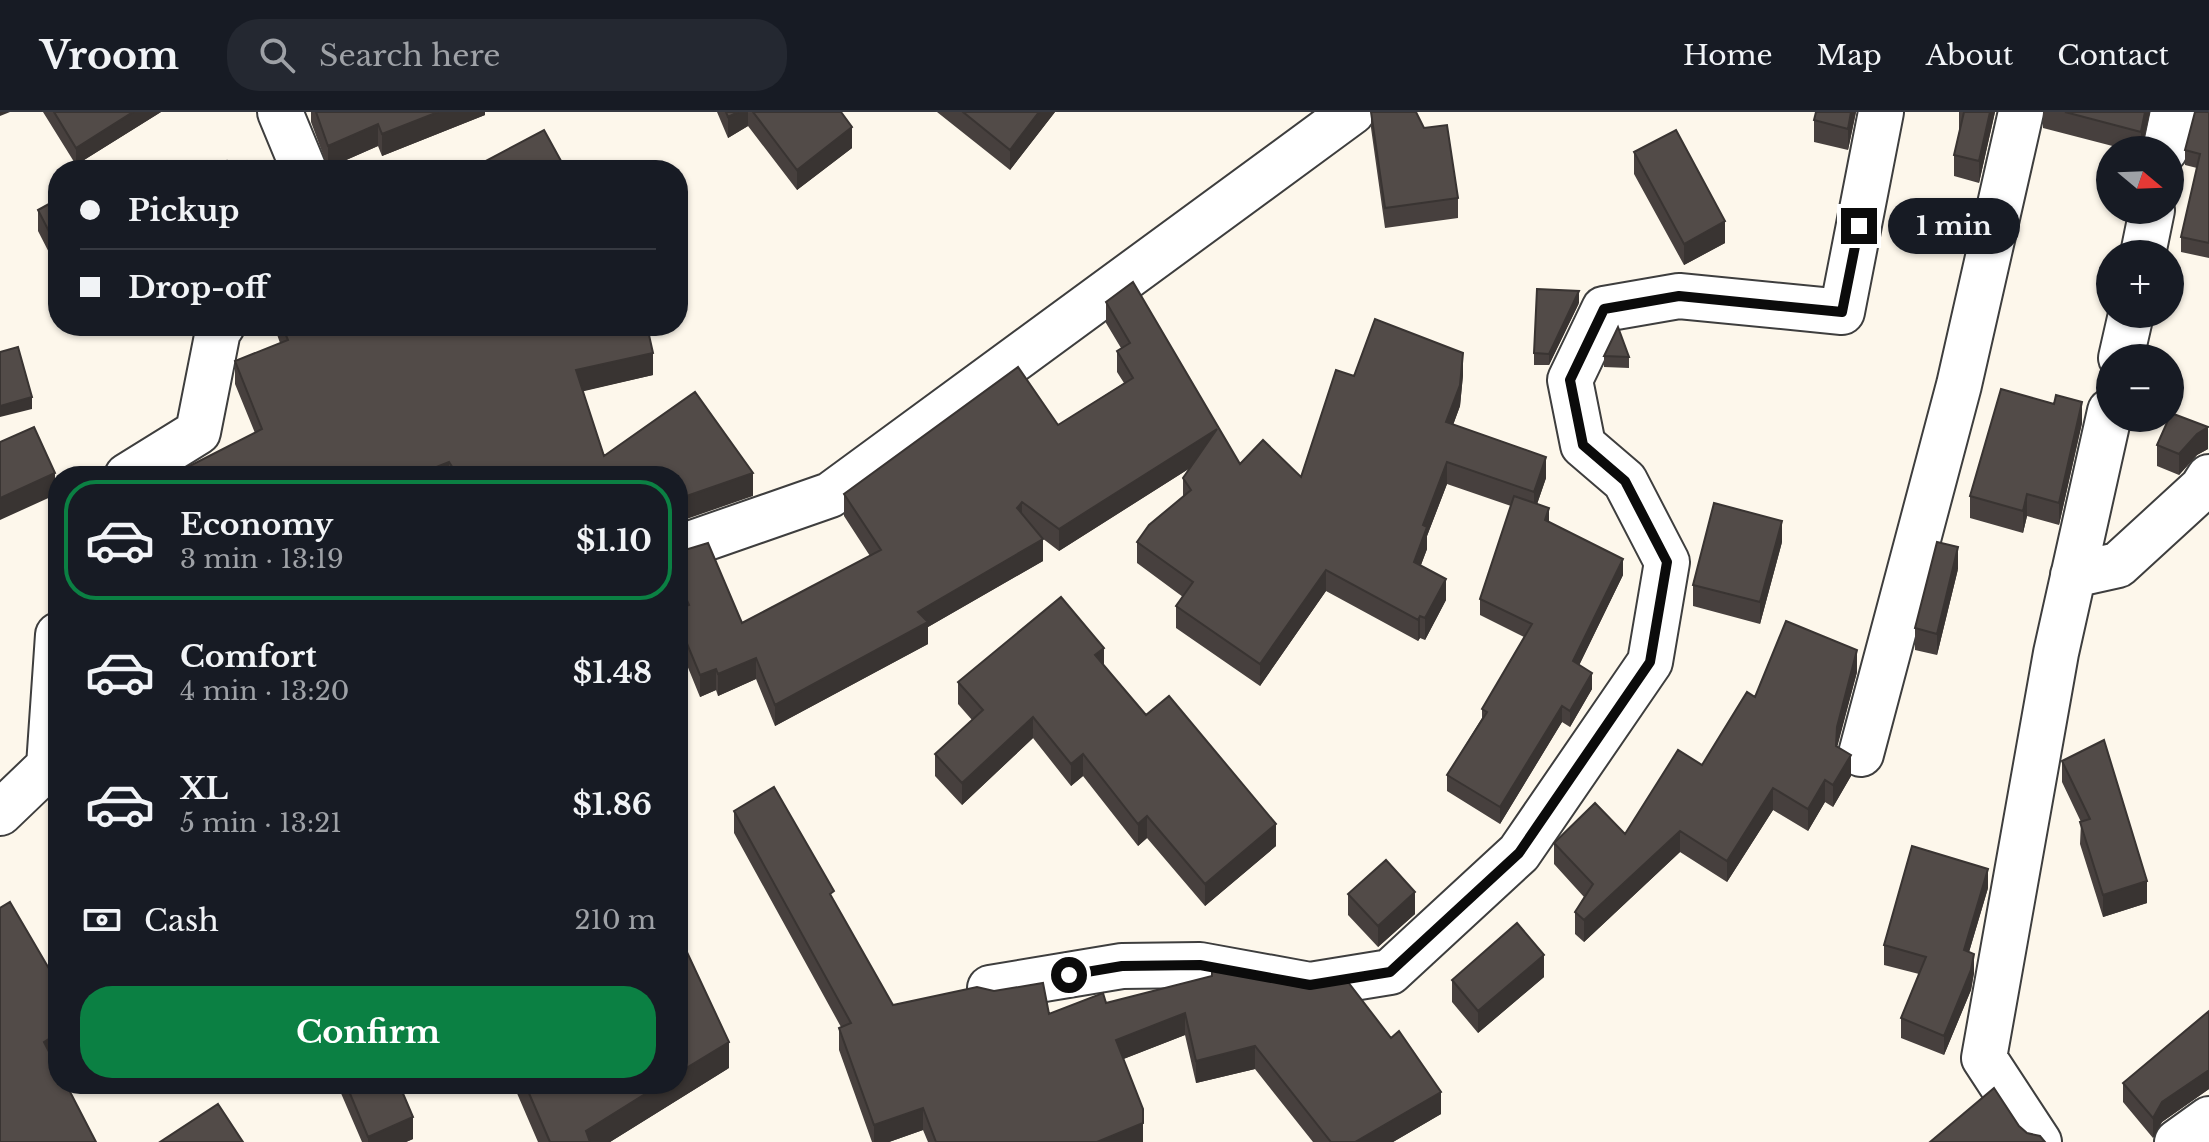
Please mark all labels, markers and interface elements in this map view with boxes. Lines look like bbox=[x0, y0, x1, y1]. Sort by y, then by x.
search box bbox=[227, 19, 787, 91]
text: Vroom bbox=[40, 32, 179, 79]
icon: search bbox=[255, 33, 299, 77]
text: Search here bbox=[319, 37, 501, 74]
text: Home bbox=[1683, 38, 1773, 73]
text: Map bbox=[1817, 38, 1882, 73]
text: About bbox=[1926, 38, 2013, 73]
text: Contact bbox=[2057, 38, 2169, 73]
north arrow bbox=[2096, 136, 2184, 224]
map controls bbox=[2096, 136, 2184, 432]
text: Pickup bbox=[128, 192, 239, 229]
callout: 1 min bbox=[1887, 198, 2019, 254]
route end bbox=[1841, 208, 1877, 244]
text: 1 min bbox=[1916, 210, 1992, 242]
button: + bbox=[2096, 240, 2184, 328]
text: Drop-off bbox=[128, 269, 268, 306]
button: − bbox=[2096, 344, 2184, 432]
icon: car bbox=[84, 504, 156, 576]
text: Economy bbox=[180, 506, 333, 543]
text: $1.10 bbox=[576, 522, 652, 559]
text: 3 min · 13:19 bbox=[180, 543, 344, 575]
icon: car bbox=[84, 636, 156, 708]
text: Comfort bbox=[180, 638, 317, 675]
text: $1.48 bbox=[573, 654, 652, 691]
text: 4 min · 13:20 bbox=[180, 675, 349, 707]
icon: car bbox=[84, 768, 156, 840]
text: XL bbox=[180, 770, 228, 807]
text: $1.86 bbox=[573, 786, 652, 823]
text: 5 min · 13:21 bbox=[180, 807, 342, 839]
icon: cash bbox=[80, 898, 124, 942]
text: Cash bbox=[144, 902, 219, 939]
text: 210 m bbox=[574, 904, 656, 936]
route start bbox=[1051, 957, 1087, 993]
button: Confirm bbox=[80, 986, 656, 1078]

